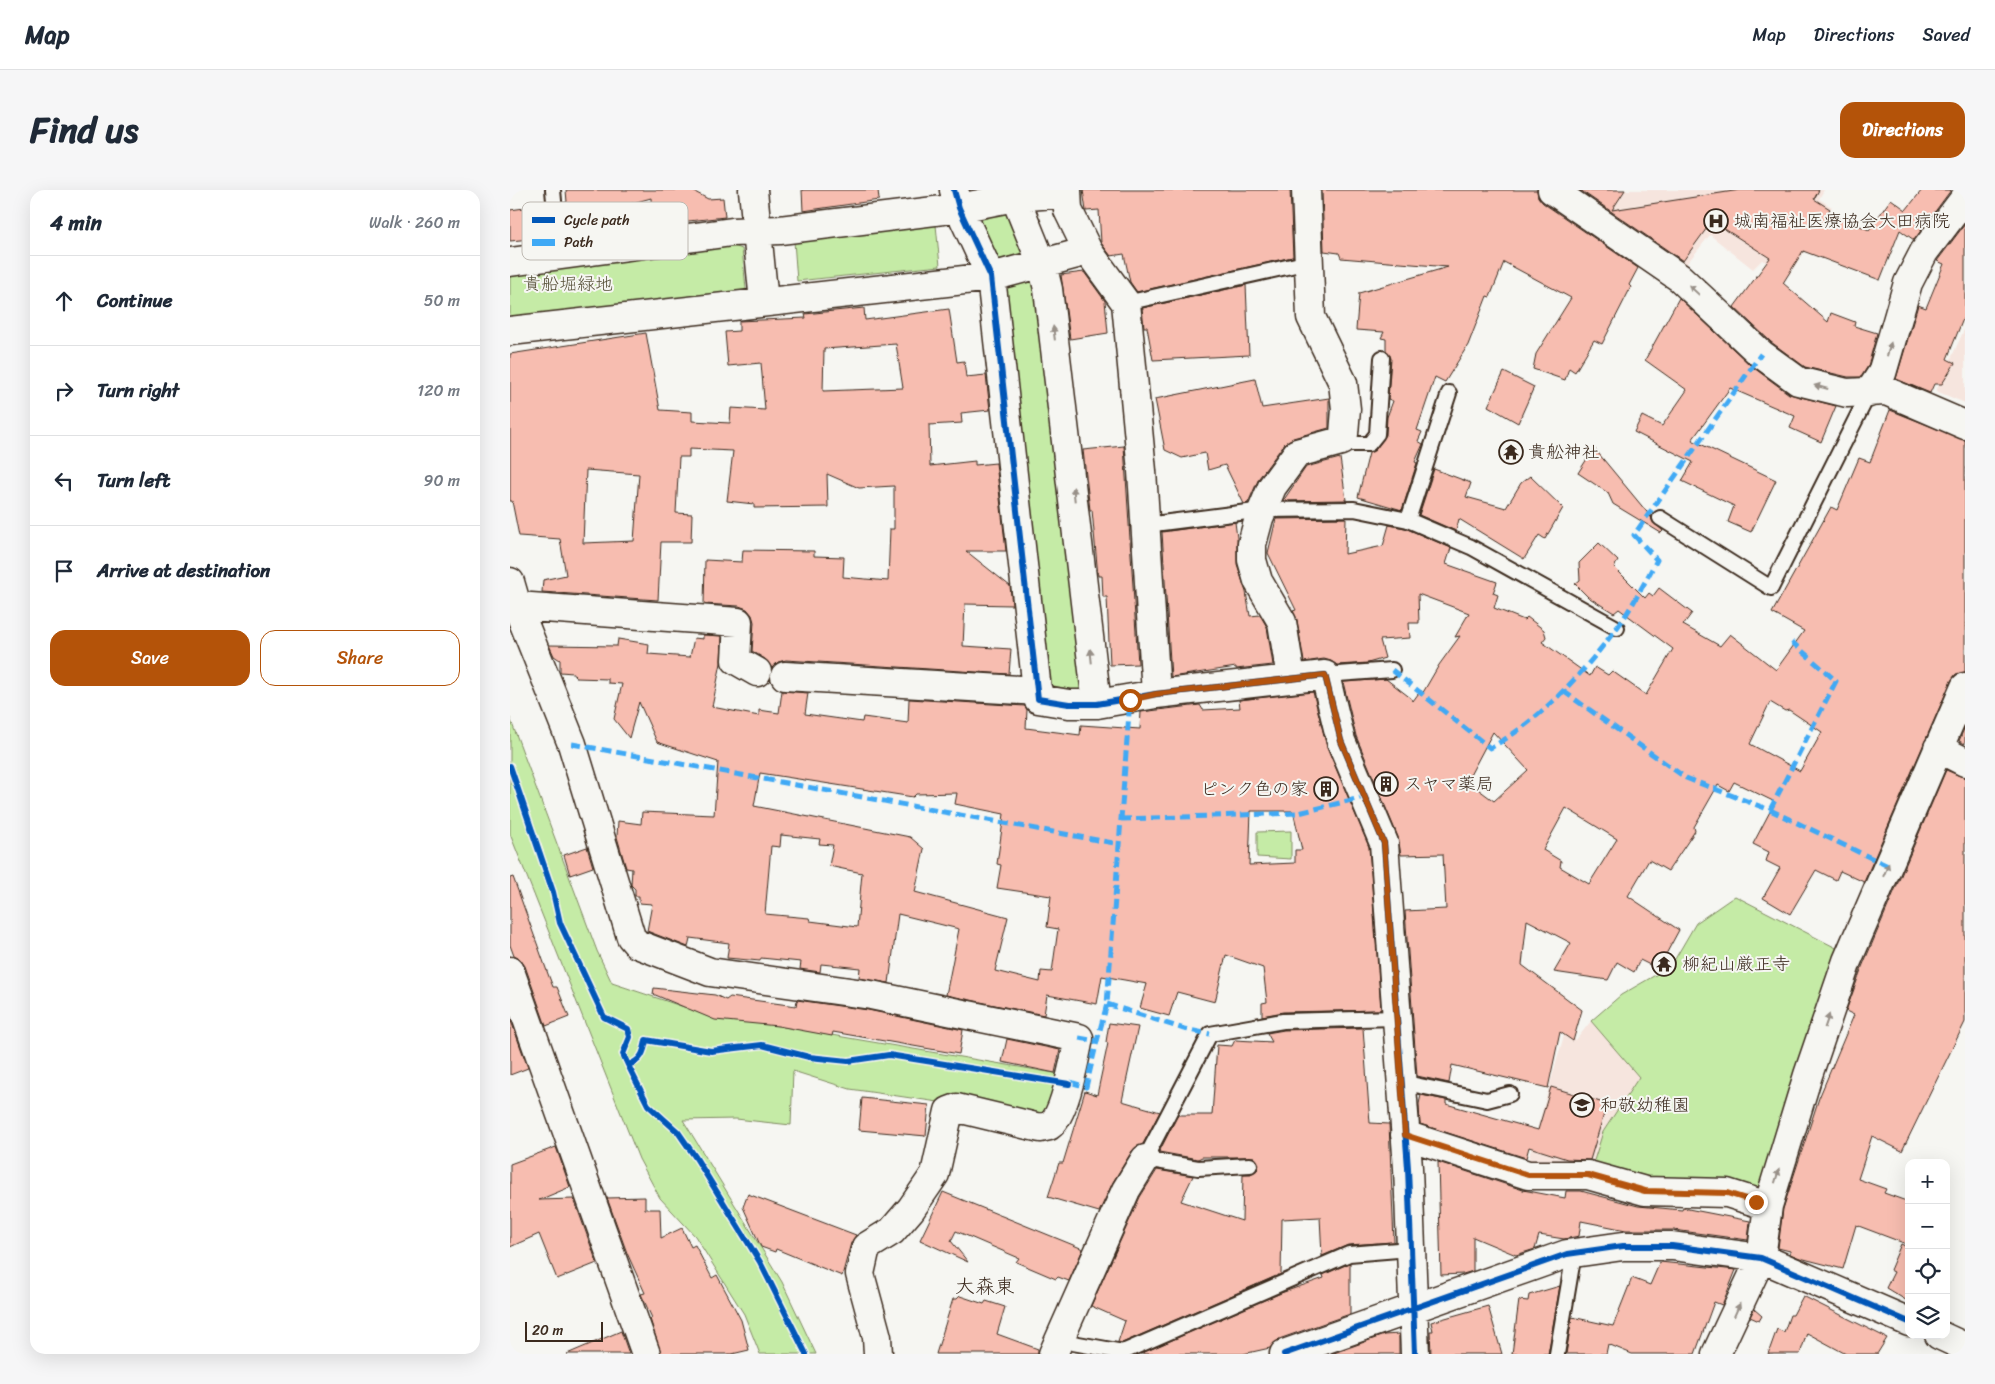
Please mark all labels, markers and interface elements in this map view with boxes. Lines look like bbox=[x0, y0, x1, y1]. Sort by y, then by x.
text: Map bbox=[25, 14, 69, 56]
text: Map bbox=[1753, 19, 1786, 51]
text: Directions bbox=[1814, 19, 1895, 51]
text: Saved bbox=[1923, 19, 1970, 51]
text: Find us bbox=[30, 99, 138, 161]
button: Directions bbox=[1840, 102, 1965, 158]
legend bbox=[522, 202, 688, 260]
text: 4 min bbox=[50, 204, 102, 242]
place label: 城南福祉医療協会大田病院 bbox=[1734, 205, 1950, 237]
text: Walk · 260 m bbox=[369, 208, 460, 237]
text: Cycle path bbox=[564, 208, 630, 233]
hospital icon: 城南福祉医療協会大田病院 bbox=[1703, 208, 1729, 234]
text: Path bbox=[564, 230, 593, 255]
park label: 貴船堀緑地 bbox=[523, 268, 613, 300]
text: Continue bbox=[97, 284, 173, 317]
one-way arrow bbox=[1688, 284, 1700, 296]
text: 50 m bbox=[424, 286, 460, 315]
icon: ahead bbox=[50, 287, 78, 315]
one-way arrow bbox=[1050, 324, 1058, 340]
one-way arrow bbox=[1885, 342, 1893, 357]
text: Turn right bbox=[97, 374, 179, 407]
text: 120 m bbox=[417, 376, 460, 405]
icon: right bbox=[50, 377, 78, 405]
one-way arrow bbox=[1814, 383, 1829, 391]
place label: 貴舩神社 bbox=[1528, 436, 1600, 468]
temple icon: 貴舩神社 bbox=[1498, 439, 1524, 465]
text: Turn left bbox=[97, 464, 170, 497]
text: 90 m bbox=[424, 466, 460, 495]
icon: left bbox=[50, 467, 78, 495]
one-way arrow bbox=[1070, 486, 1078, 502]
text: Arrive at destination bbox=[97, 554, 270, 587]
icon: arrive bbox=[50, 557, 78, 585]
button: Save bbox=[50, 630, 250, 686]
button: Share bbox=[260, 630, 460, 686]
one-way arrow bbox=[1087, 647, 1095, 663]
route start bbox=[1119, 689, 1142, 712]
place label: スヤマ薬局 bbox=[1404, 768, 1494, 800]
building icon: スヤマ薬局 bbox=[1373, 771, 1399, 797]
place label: ピンク色の家 bbox=[1200, 773, 1308, 805]
building icon: ピンク色の家 bbox=[1313, 776, 1339, 802]
one-way arrow bbox=[1883, 863, 1891, 877]
place label: 柳紀山厳正寺 bbox=[1682, 948, 1790, 980]
temple icon: 柳紀山厳正寺 bbox=[1651, 951, 1677, 977]
one-way arrow bbox=[1823, 1014, 1831, 1029]
place label: 和敬幼稚園 bbox=[1600, 1089, 1690, 1121]
school or university icon: 和敬幼稚園 bbox=[1569, 1092, 1595, 1118]
map controls bbox=[1905, 1159, 1950, 1339]
button: + bbox=[1905, 1159, 1950, 1204]
one-way arrow bbox=[1773, 1168, 1781, 1183]
route end bbox=[1745, 1191, 1768, 1214]
button: − bbox=[1905, 1204, 1950, 1249]
button: locate bbox=[1905, 1249, 1950, 1294]
district label: 大森東 bbox=[955, 1269, 1015, 1304]
button: layers bbox=[1905, 1294, 1950, 1339]
one-way arrow bbox=[1734, 1303, 1742, 1317]
text: 20 m bbox=[532, 1318, 563, 1343]
scale bar bbox=[525, 1319, 602, 1342]

